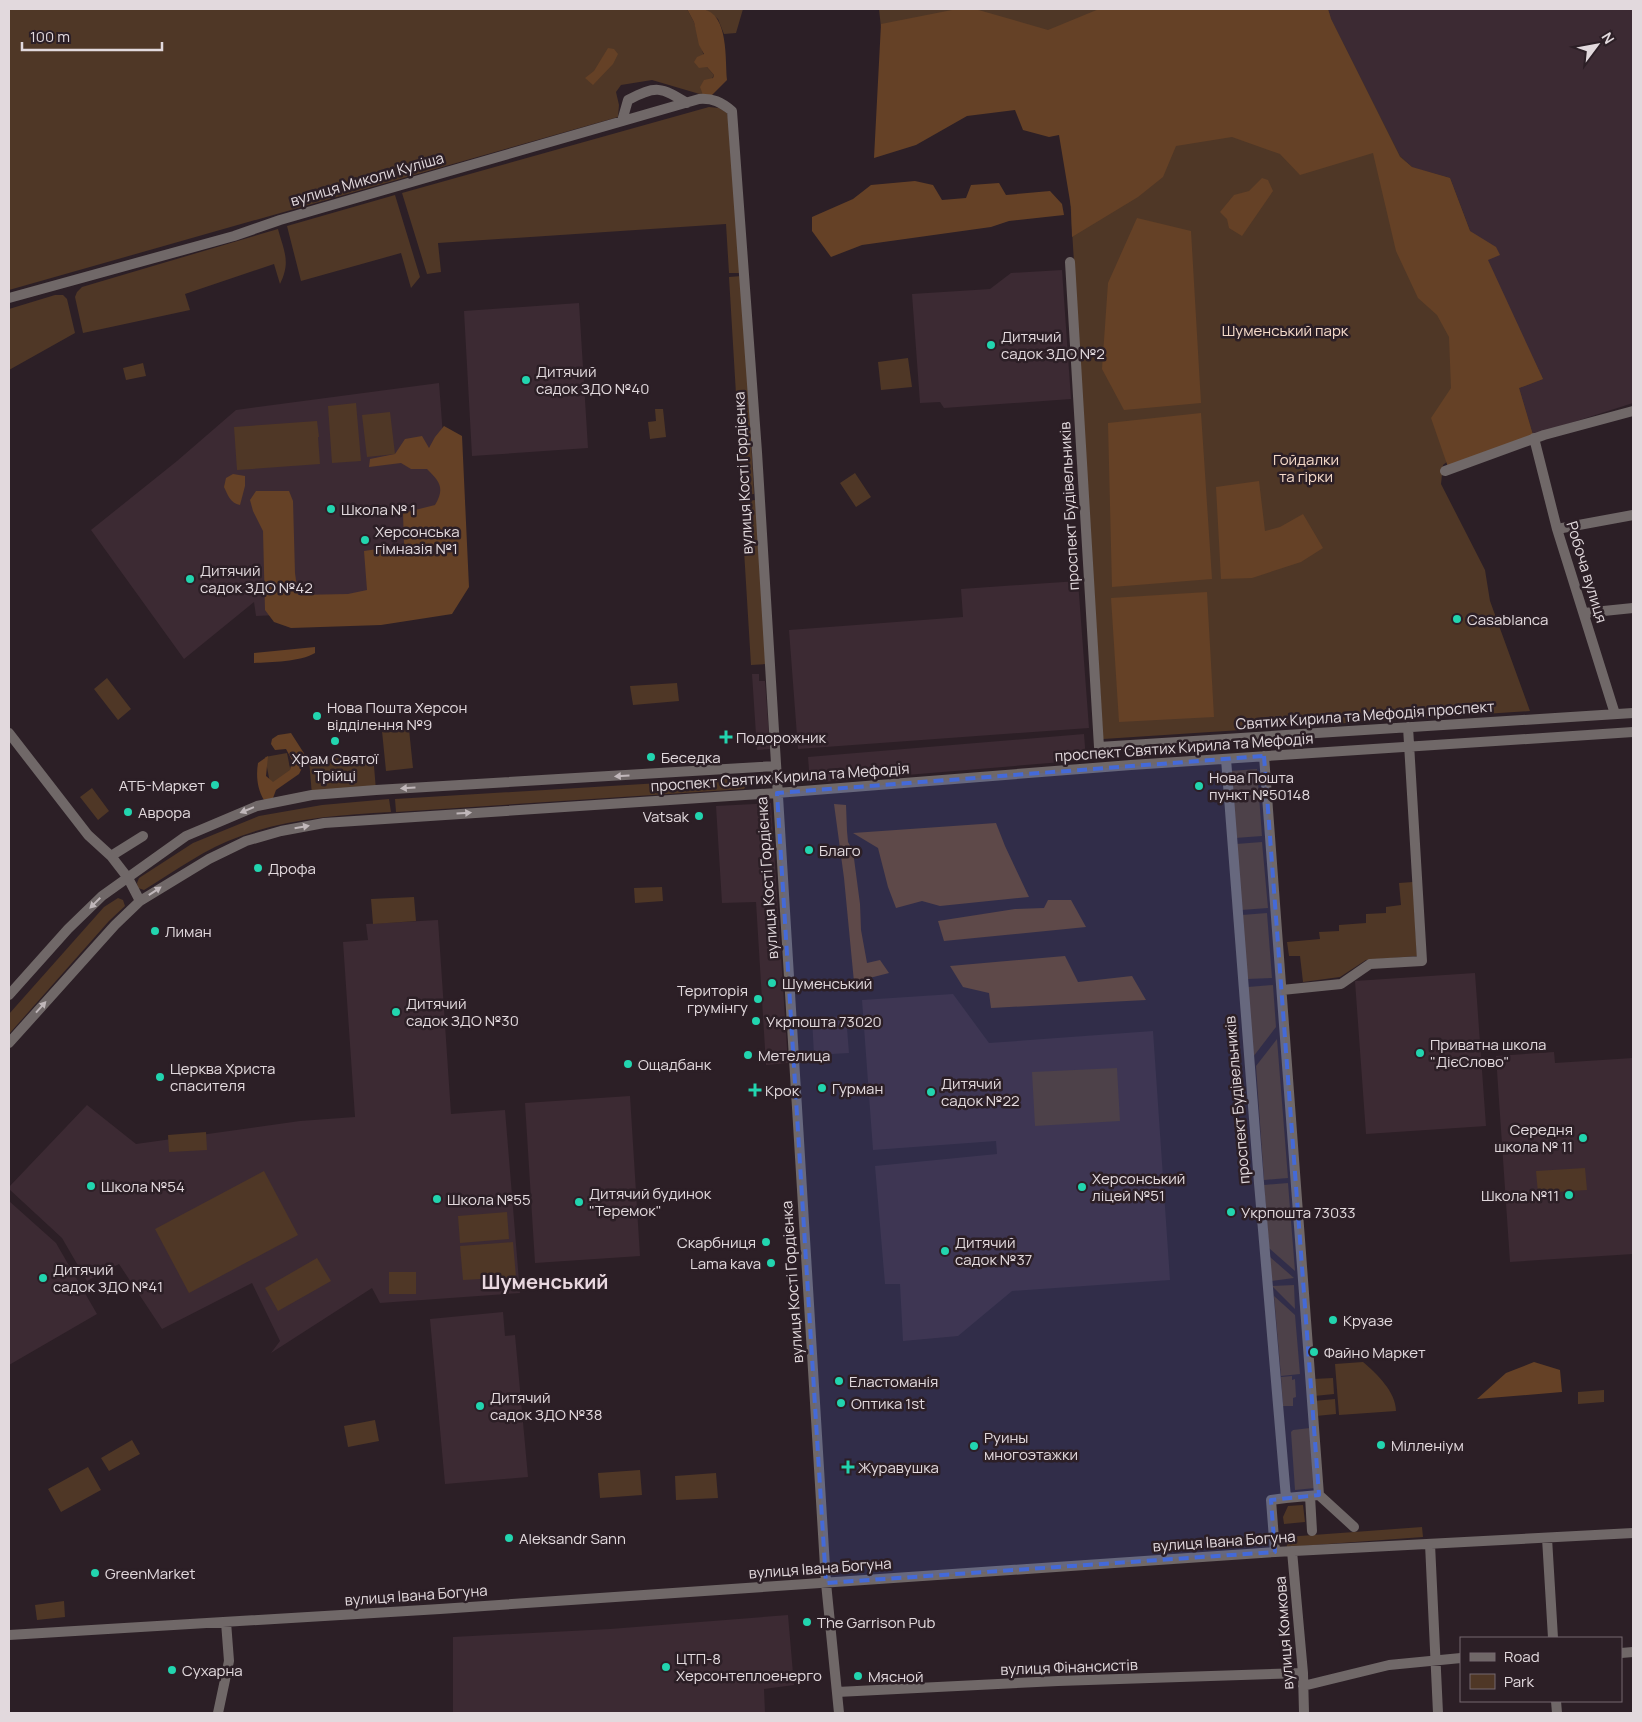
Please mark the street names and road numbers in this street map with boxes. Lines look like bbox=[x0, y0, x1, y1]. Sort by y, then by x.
street label: вулиця Миколи Куліша bbox=[288, 147, 446, 211]
street label: вулиця Кості Гордієнка bbox=[728, 391, 758, 555]
street label: проспект Будівельників bbox=[1054, 421, 1084, 591]
street label: Робоча вулиця bbox=[1562, 519, 1612, 625]
street label: Святих Кирила та Мефодія проспект bbox=[1235, 695, 1495, 735]
street label: проспект Святих Кирила та Мефодія bbox=[1054, 727, 1314, 767]
street label: проспект Святих Кирила та Мефодія bbox=[650, 757, 910, 797]
street label: вулиця Кості Гордієнка bbox=[751, 796, 783, 960]
street label: проспект Будівельників bbox=[1219, 1015, 1255, 1185]
street label: вулиця Кості Гордієнка bbox=[776, 1200, 808, 1364]
street label: вулиця Івана Богуна bbox=[1152, 1526, 1296, 1556]
street label: вулиця Івана Богуна bbox=[748, 1553, 892, 1583]
street label: вулиця Комкова bbox=[1270, 1576, 1298, 1690]
street label: вулиця Івана Богуна bbox=[344, 1580, 488, 1610]
street label: вулиця Фінансистів bbox=[1000, 1654, 1138, 1680]

